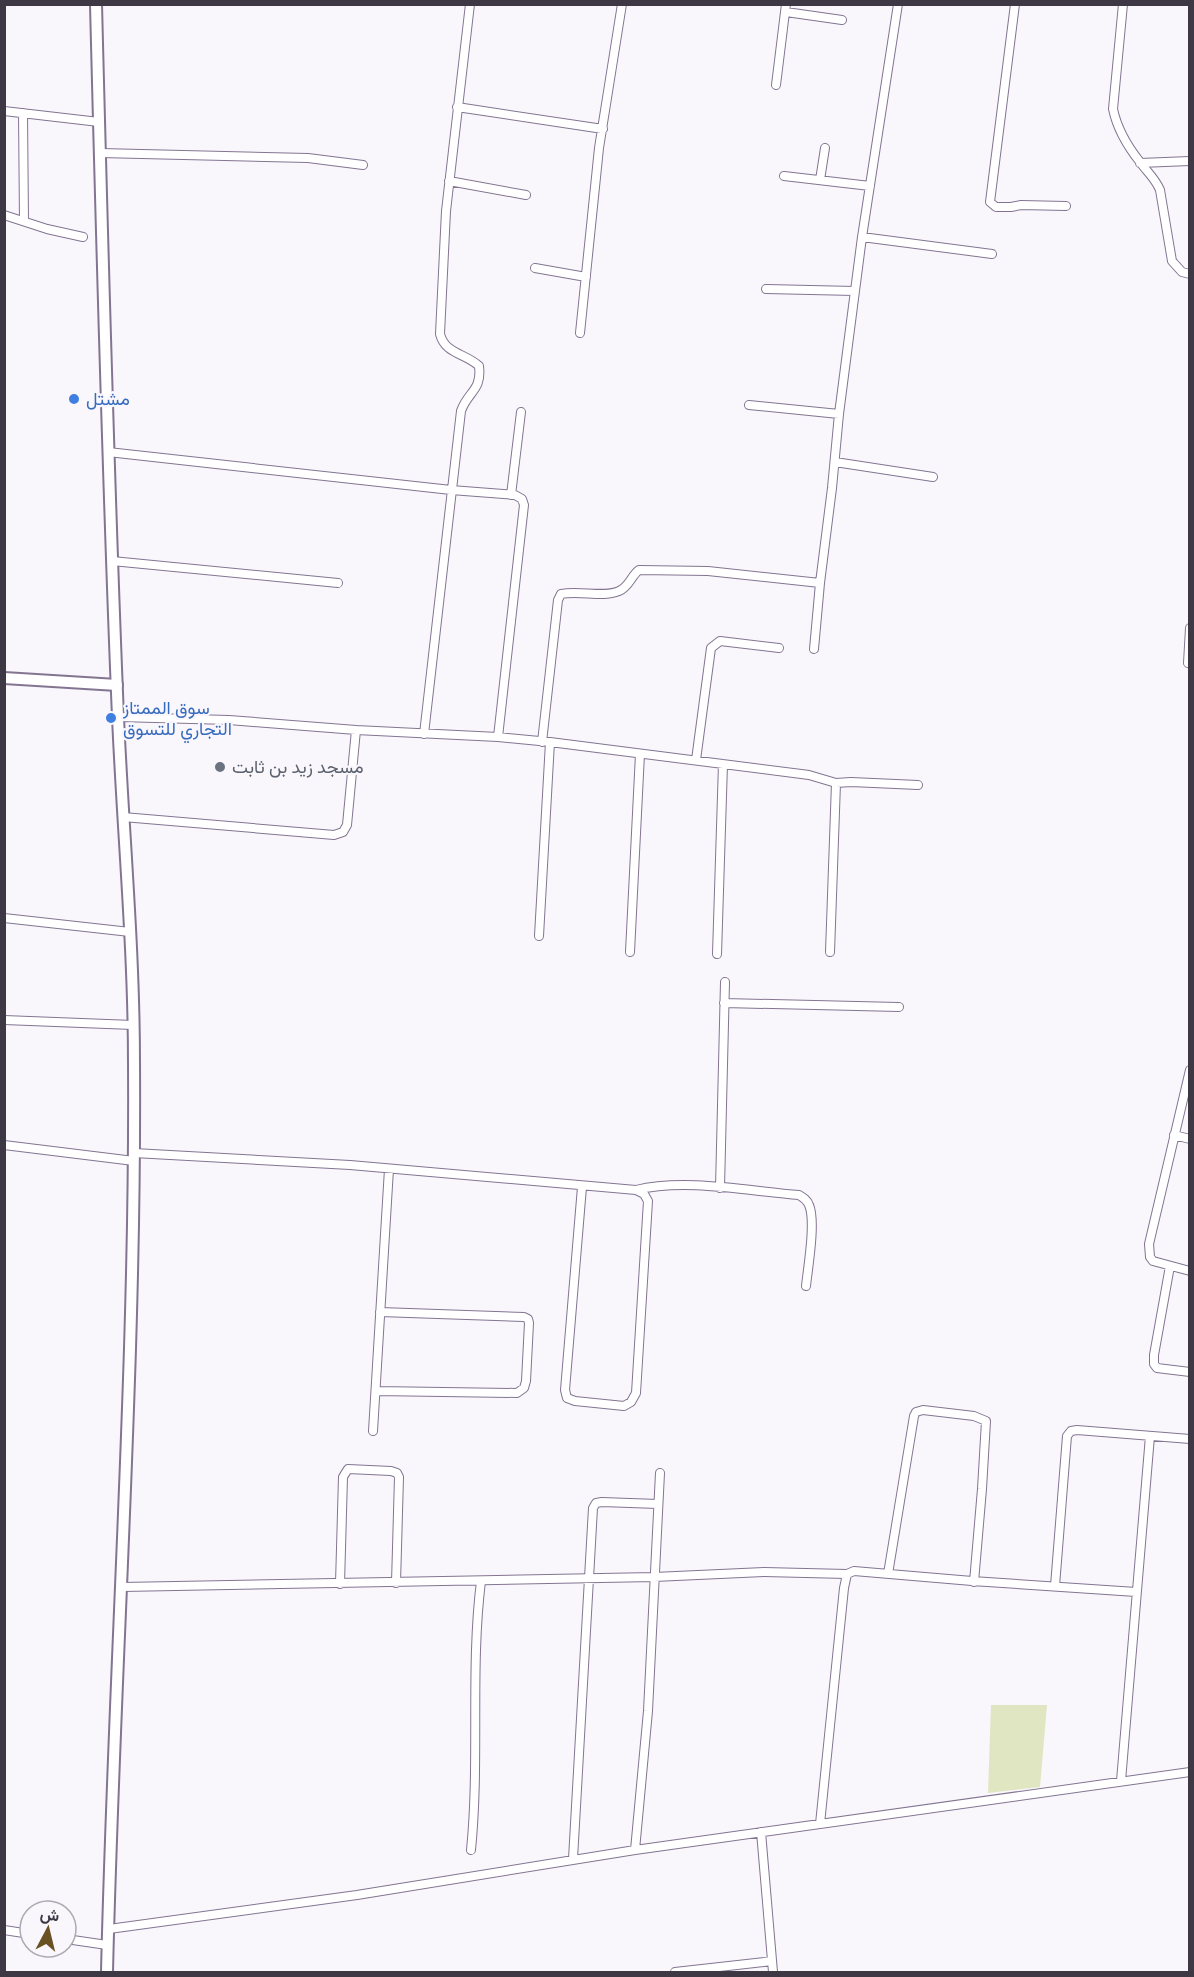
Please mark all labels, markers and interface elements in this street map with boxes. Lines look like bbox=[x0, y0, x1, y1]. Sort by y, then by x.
place label: مشتل bbox=[86, 388, 130, 410]
marker: مشتل bbox=[67, 392, 81, 406]
place label: سوق الممتاز التجاري للتسوق bbox=[122, 697, 232, 744]
marker: سوق الممتاز التجاري للتسوق bbox=[104, 711, 118, 725]
place label: مسجد زيد بن ثابت bbox=[232, 756, 364, 778]
marker: مسجد زيد بن ثابت bbox=[213, 760, 227, 774]
north arrow bbox=[18, 1899, 78, 1959]
text: ش bbox=[39, 1904, 60, 1925]

